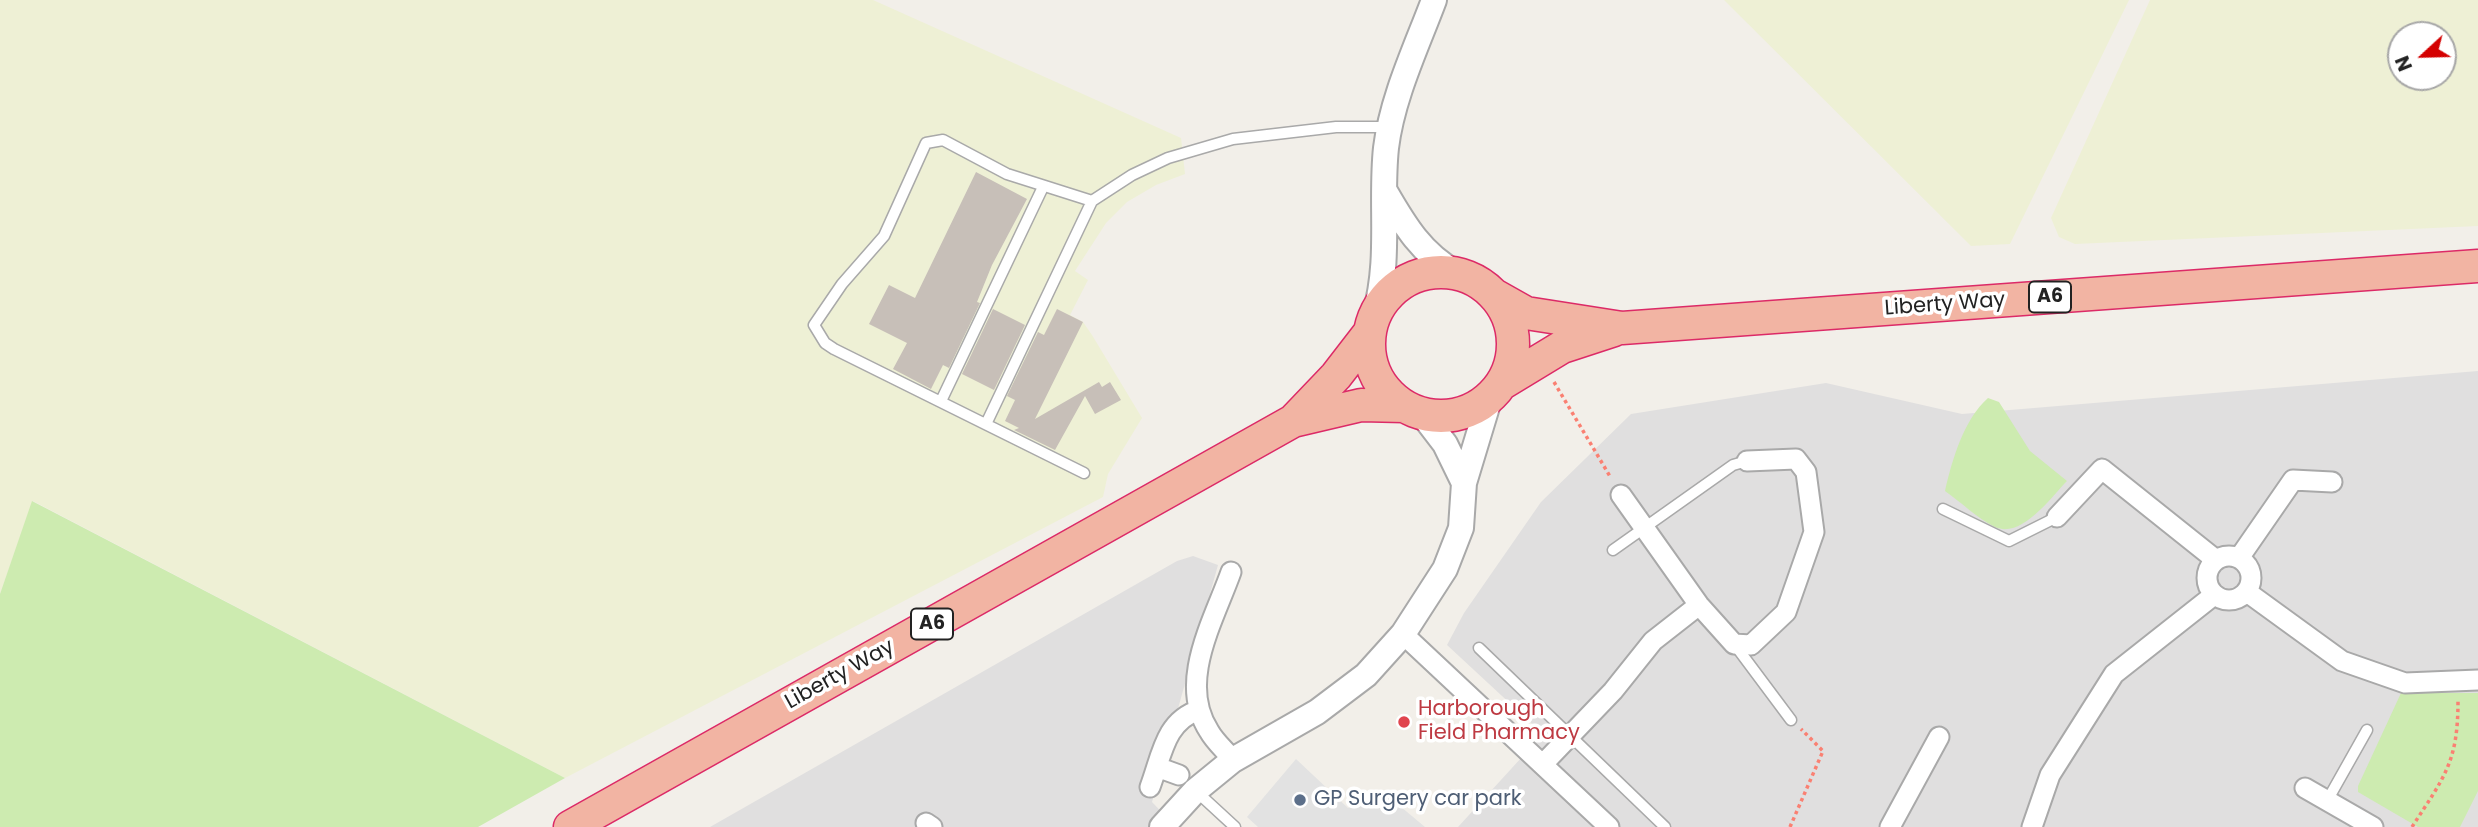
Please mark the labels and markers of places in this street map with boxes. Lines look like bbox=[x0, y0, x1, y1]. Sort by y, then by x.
place label: Harborough Field Pharmacy bbox=[1418, 697, 1580, 747]
marker: Harborough Field Pharmacy bbox=[1396, 714, 1412, 730]
place label: GP Surgery car park bbox=[1314, 787, 1522, 813]
marker: GP Surgery car park bbox=[1292, 792, 1308, 808]

